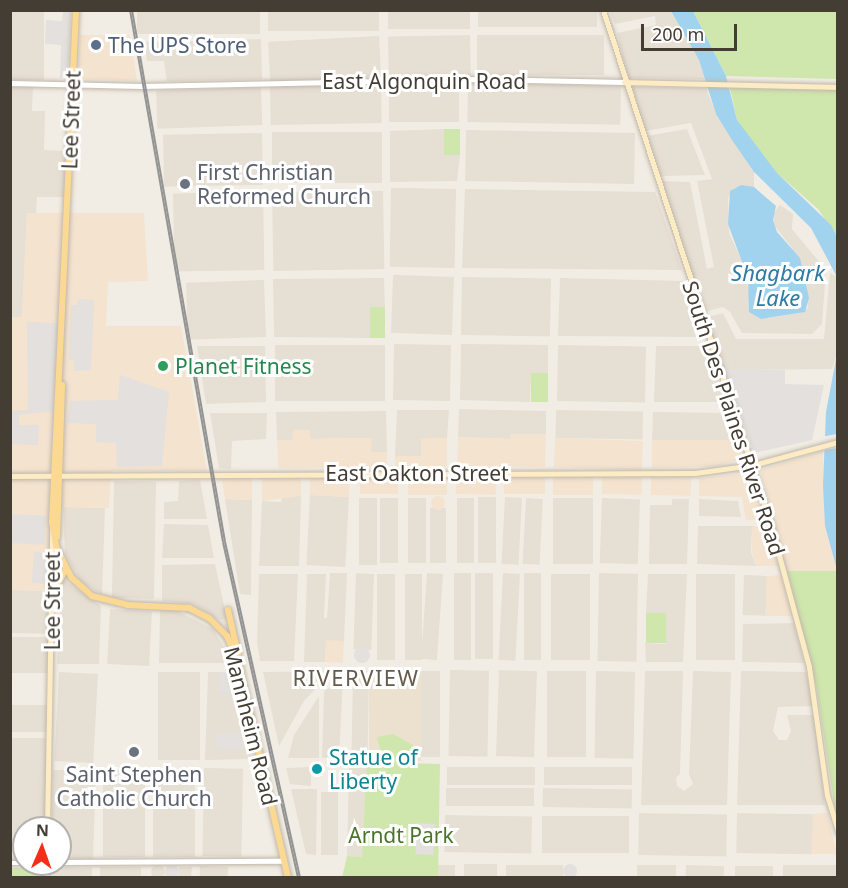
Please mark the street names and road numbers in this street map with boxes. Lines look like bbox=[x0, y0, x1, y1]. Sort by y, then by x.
street label: East Algonquin Road bbox=[322, 68, 526, 94]
street label: Lee Street bbox=[57, 70, 85, 170]
street label: South Des Plaines River Road bbox=[678, 278, 790, 558]
street label: East Oakton Street bbox=[325, 460, 509, 486]
street label: Lee Street bbox=[39, 552, 65, 650]
street label: Mannheim Road bbox=[219, 644, 283, 808]

